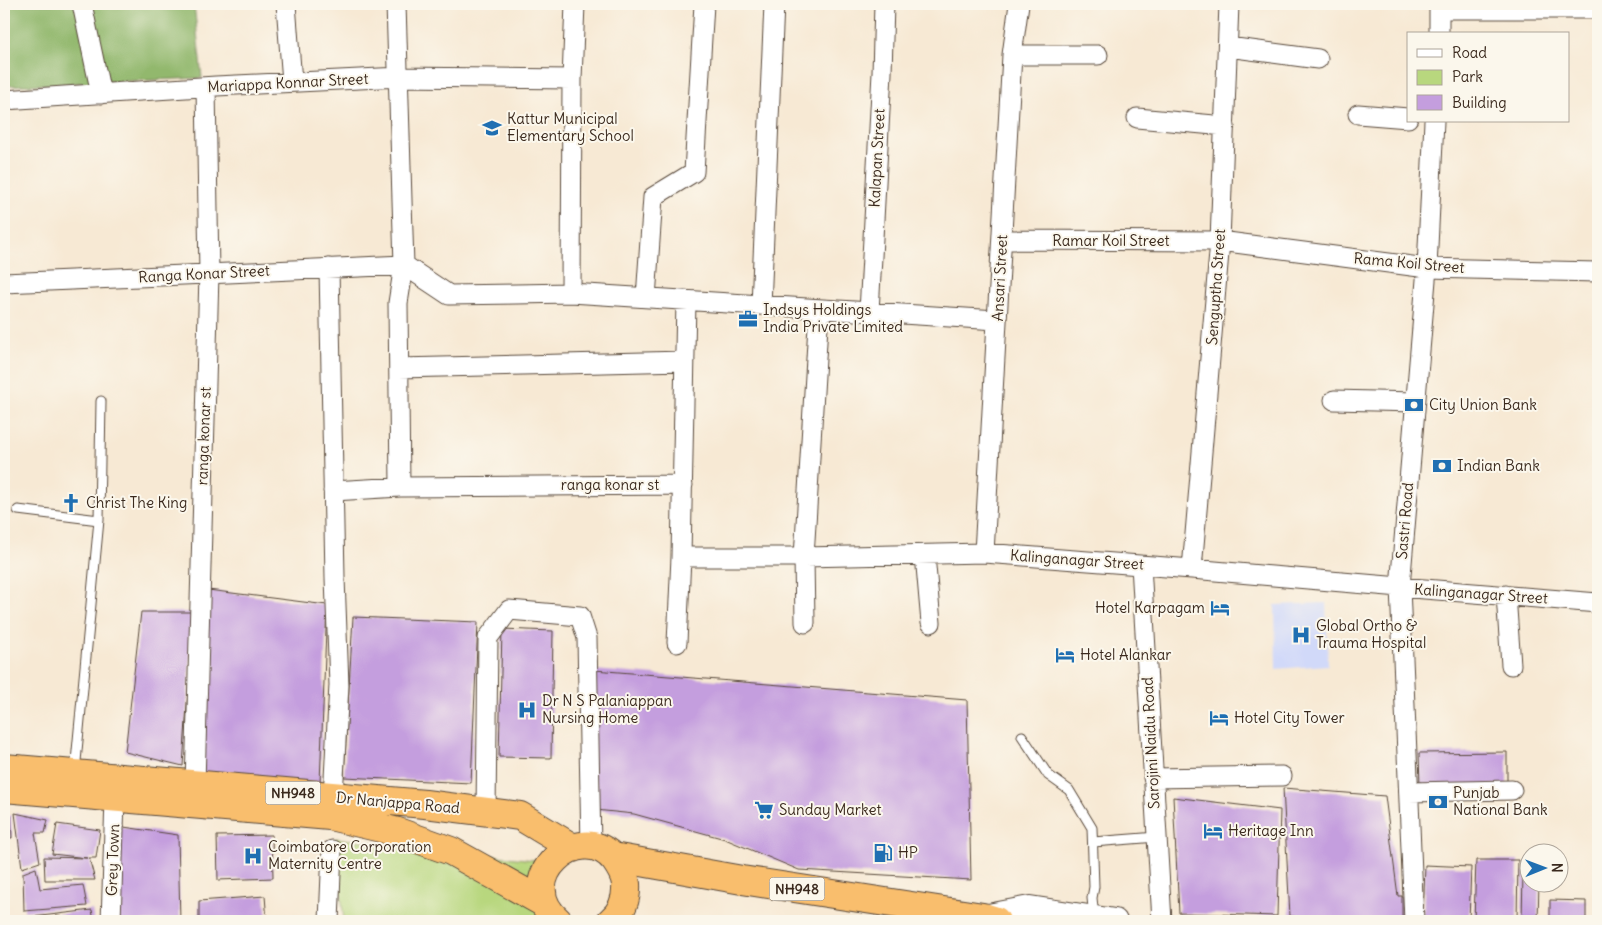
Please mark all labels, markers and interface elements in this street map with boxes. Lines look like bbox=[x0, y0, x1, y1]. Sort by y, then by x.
legend bbox=[1407, 32, 1570, 122]
text: Road bbox=[1452, 43, 1487, 62]
text: Park bbox=[1452, 67, 1483, 86]
street label: Mariappa Konnar Street bbox=[207, 69, 369, 96]
text: Building bbox=[1452, 93, 1507, 112]
street label: Kalapan Street bbox=[864, 108, 889, 208]
place label: Kattur Municipal Elementary School bbox=[507, 109, 634, 145]
school or university icon: Kattur Municipal Elementary School bbox=[481, 117, 503, 139]
street label: Senguptha Street bbox=[1202, 228, 1229, 346]
street label: Ramar Koil Street bbox=[1052, 231, 1170, 250]
street label: Ansari Street bbox=[988, 234, 1011, 322]
street label: Rama Koil Street bbox=[1353, 248, 1465, 277]
street label: Ranga Konar Street bbox=[138, 261, 270, 286]
place label: Indsys Holdings India Private Limited bbox=[763, 300, 903, 336]
office icon: Indsys Holdings India Private Limited bbox=[737, 308, 759, 330]
street label: ranga konar st bbox=[192, 386, 215, 486]
bank icon: City Union Bank bbox=[1403, 394, 1425, 416]
place label: City Union Bank bbox=[1429, 395, 1537, 414]
bank icon: Indian Bank bbox=[1431, 455, 1453, 477]
place label: Indian Bank bbox=[1457, 456, 1540, 475]
street label: ranga konar st bbox=[561, 475, 659, 494]
street label: Sastri Road bbox=[1392, 482, 1417, 560]
church icon: Christ The King bbox=[60, 492, 82, 514]
place label: Christ The King bbox=[86, 493, 187, 512]
street label: Kalinganagar Street bbox=[1010, 545, 1144, 574]
street label: Kalinganagar Street bbox=[1414, 579, 1548, 608]
hotel icon: Hotel Karpagam bbox=[1209, 597, 1231, 619]
place label: Hotel Karpagam bbox=[1095, 598, 1205, 617]
place label: Global Ortho & Trauma Hospital bbox=[1316, 616, 1426, 652]
hospital icon: Global Ortho & Trauma Hospital bbox=[1290, 624, 1312, 646]
hotel icon: Hotel Alankar bbox=[1054, 644, 1076, 666]
place label: Hotel Alankar bbox=[1080, 645, 1171, 664]
street label: Sarojini Naidu Road bbox=[1138, 676, 1163, 810]
place label: Dr N S Palaniappan Nursing Home bbox=[542, 691, 673, 727]
hospital icon: Dr N S Palaniappan Nursing Home bbox=[516, 699, 538, 721]
hotel icon: Hotel City Tower bbox=[1208, 707, 1230, 729]
place label: Hotel City Tower bbox=[1234, 708, 1345, 727]
road number: NH948 bbox=[266, 781, 320, 804]
place label: Punjab National Bank bbox=[1453, 783, 1548, 819]
street label: Dr Nanjappa Road bbox=[335, 788, 461, 817]
bank icon: Punjab National Bank bbox=[1427, 791, 1449, 813]
supermarket icon: Sunday Market bbox=[753, 799, 775, 821]
place label: Sunday Market bbox=[779, 800, 882, 819]
hotel icon: Heritage Inn bbox=[1202, 820, 1224, 842]
place label: Heritage Inn bbox=[1228, 821, 1314, 840]
street label: Grey Town bbox=[102, 823, 123, 897]
place label: Coimbatore Corporation Maternity Centre bbox=[268, 837, 432, 873]
fuel station icon: HP bbox=[872, 842, 894, 864]
north arrow bbox=[1520, 842, 1570, 892]
place label: HP bbox=[898, 843, 918, 862]
hospital icon: Coimbatore Corporation Maternity Centre bbox=[242, 845, 264, 867]
text: N bbox=[1548, 863, 1566, 873]
road number: NH948 bbox=[770, 878, 824, 901]

